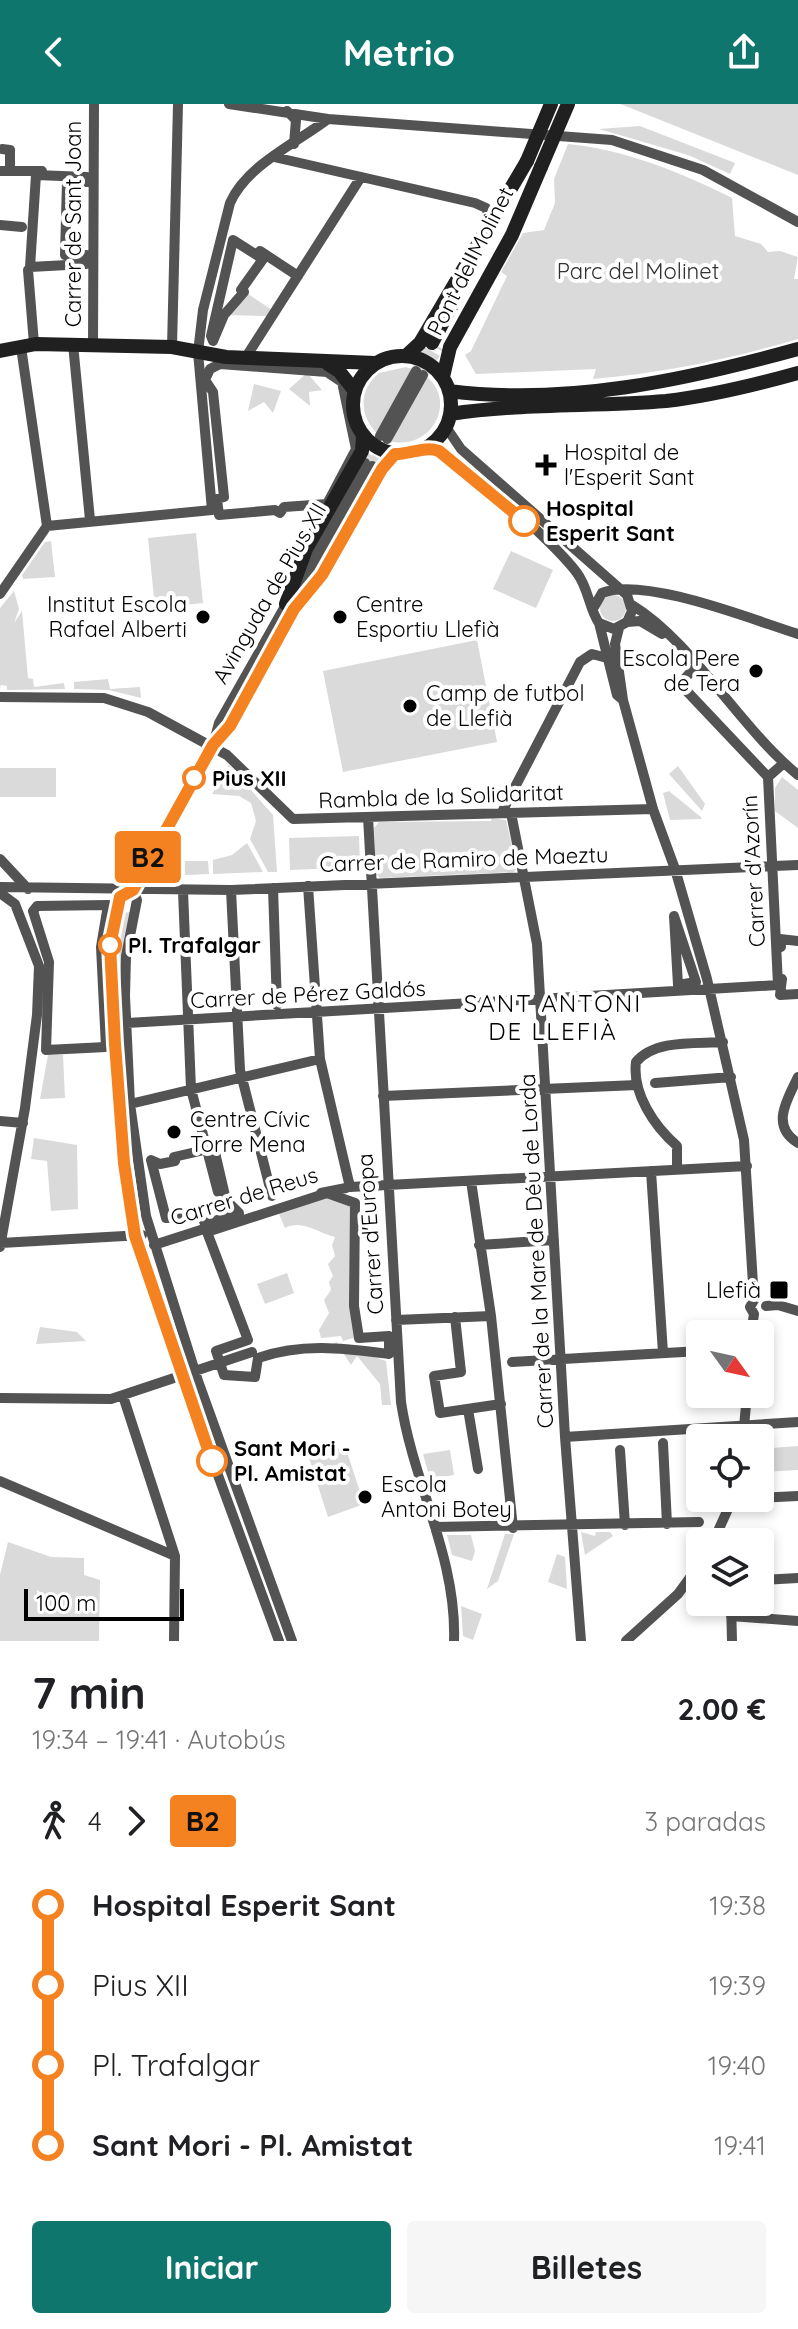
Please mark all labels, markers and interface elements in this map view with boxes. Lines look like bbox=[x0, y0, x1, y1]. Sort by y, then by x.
icon: back bbox=[32, 30, 76, 74]
text: Metrio bbox=[343, 30, 455, 75]
icon: share bbox=[722, 30, 766, 74]
street label: Carrer de Sant Joan bbox=[59, 121, 87, 327]
street label: Pont del Molinet bbox=[421, 182, 519, 340]
park label: Parc del Molinet bbox=[557, 257, 719, 285]
place label: Hospital de l'Esperit Sant bbox=[564, 438, 694, 491]
marker: Hospital de l'Esperit Sant bbox=[535, 454, 557, 476]
place label: Hospital Esperit Sant bbox=[546, 494, 675, 547]
street label: Avinguda de Pius XII bbox=[206, 498, 332, 688]
marker: Hospital Esperit Sant bbox=[509, 506, 539, 536]
place label: Institut Escola Rafael Alberti bbox=[47, 590, 187, 643]
place label: Centre Esportiu Llefià bbox=[356, 590, 500, 643]
marker: Institut Escola Rafael Alberti bbox=[194, 608, 212, 626]
marker: Centre Esportiu Llefià bbox=[331, 608, 349, 626]
place label: Escola Pere de Tera bbox=[622, 644, 740, 697]
marker: Escola Pere de Tera bbox=[747, 662, 765, 680]
place label: Camp de futbol de Llefià bbox=[426, 679, 584, 732]
marker: Camp de futbol de Llefià bbox=[401, 697, 419, 715]
place label: Pius XII bbox=[212, 764, 287, 792]
marker: Pius XII bbox=[183, 767, 205, 789]
street label: Rambla de la Solidaritat bbox=[318, 778, 564, 814]
street label: Carrer d'Azorín bbox=[735, 794, 771, 948]
line badge: B2 bbox=[112, 831, 184, 883]
text: B2 bbox=[131, 839, 165, 874]
street label: Carrer de Ramiro de Maeztu bbox=[319, 840, 609, 878]
place label: Pl. Trafalgar bbox=[128, 931, 261, 959]
marker: Pl. Trafalgar bbox=[99, 934, 121, 956]
street label: Carrer de Pérez Galdós bbox=[190, 974, 426, 1014]
district label: SANT ANTONI DE LLEFIÀ bbox=[464, 988, 642, 1046]
street label: Carrer de la Mare de Déu de Lorda bbox=[513, 1073, 559, 1429]
place label: Centre Cívic Torre Mena bbox=[190, 1105, 310, 1158]
marker: Centre Cívic Torre Mena bbox=[165, 1123, 183, 1141]
street label: Carrer d'Europa bbox=[350, 1153, 390, 1315]
street label: Carrer de Reus bbox=[167, 1160, 321, 1232]
place label: Llefià bbox=[706, 1276, 761, 1304]
marker: Llefià bbox=[768, 1279, 790, 1301]
north arrow bbox=[686, 1320, 774, 1408]
map controls bbox=[686, 1320, 774, 1616]
button: locate bbox=[686, 1424, 774, 1512]
place label: Sant Mori - Pl. Amistat bbox=[234, 1434, 351, 1487]
marker: Sant Mori - Pl. Amistat bbox=[197, 1446, 227, 1476]
place label: Escola Antoni Botey bbox=[381, 1470, 512, 1523]
marker: Escola Antoni Botey bbox=[356, 1488, 374, 1506]
button: layers bbox=[686, 1528, 774, 1616]
scale bar bbox=[24, 1585, 184, 1621]
text: 100 m bbox=[36, 1589, 96, 1617]
text: 7 min bbox=[32, 1665, 146, 1720]
text: 2.00 € bbox=[677, 1690, 766, 1728]
text: 19:34 – 19:41 · Autobús bbox=[32, 1723, 286, 1756]
icon: walk bbox=[32, 1799, 76, 1843]
icon: forward bbox=[114, 1799, 158, 1843]
text: B2 bbox=[186, 1803, 220, 1838]
text: 4 bbox=[88, 1805, 102, 1838]
text: 3 paradas bbox=[645, 1805, 766, 1838]
text: Hospital Esperit Sant bbox=[92, 1886, 396, 1924]
text: 19:38 bbox=[709, 1889, 766, 1922]
text: Pius XII bbox=[92, 1966, 189, 2004]
text: 19:39 bbox=[709, 1969, 766, 2002]
text: Pl. Trafalgar bbox=[92, 2046, 260, 2084]
text: 19:40 bbox=[708, 2049, 766, 2082]
text: Sant Mori - Pl. Amistat bbox=[92, 2126, 413, 2164]
text: 19:41 bbox=[714, 2129, 766, 2162]
button: Iniciar bbox=[32, 2221, 391, 2313]
button: Billetes bbox=[407, 2221, 766, 2313]

